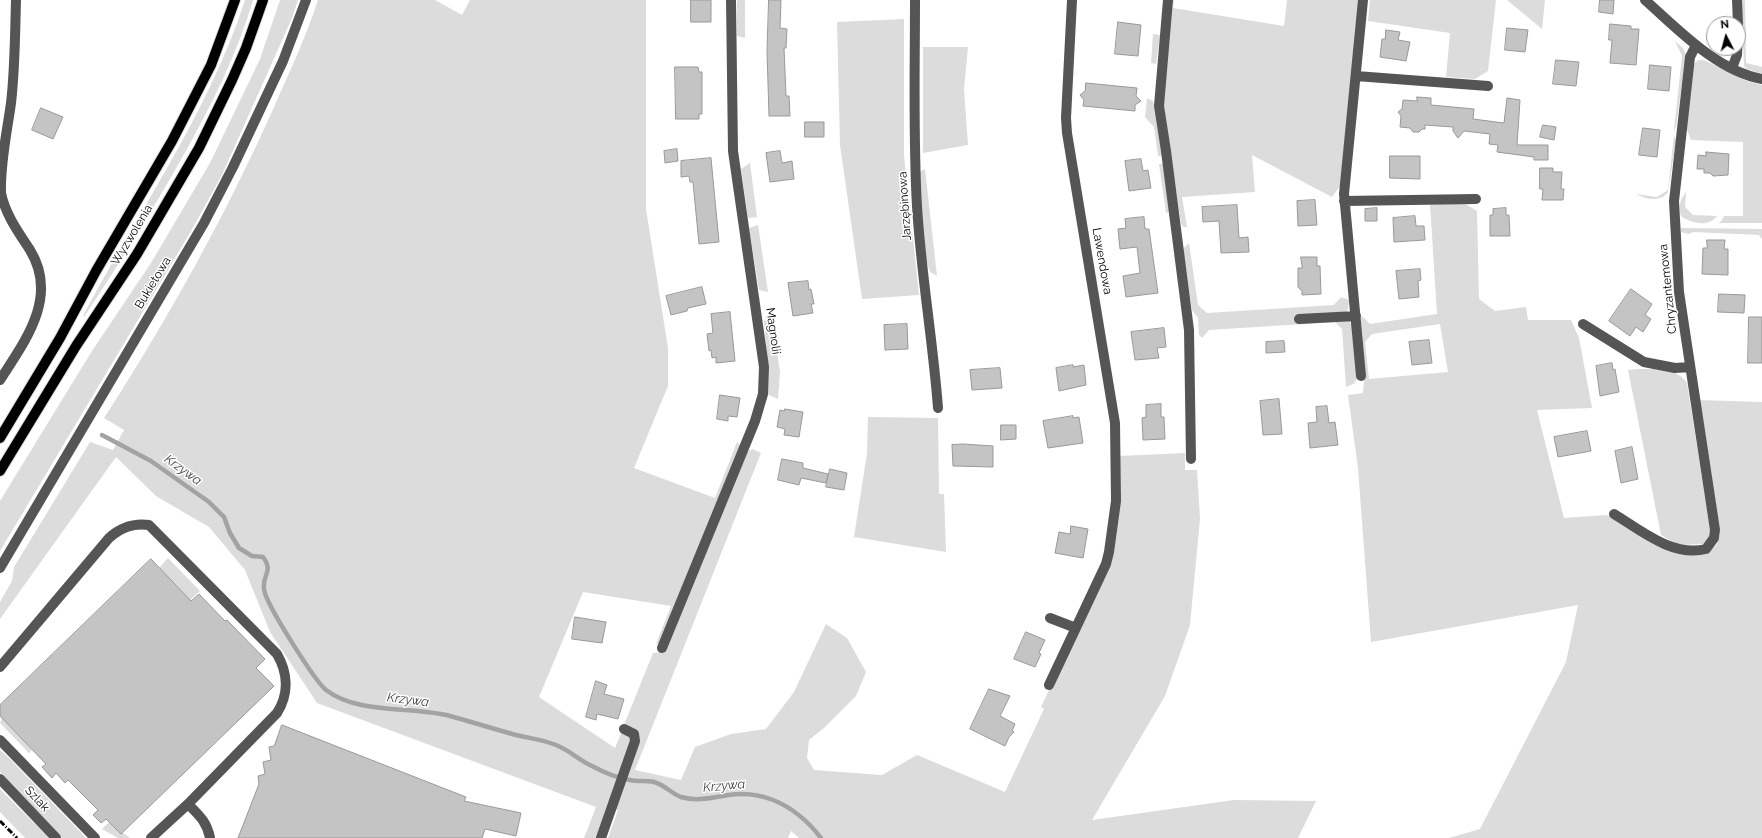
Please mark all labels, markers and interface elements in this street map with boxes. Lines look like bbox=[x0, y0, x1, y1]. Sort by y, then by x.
north arrow bbox=[1706, 16, 1746, 56]
text: N bbox=[1720, 18, 1730, 31]
street label: Jarzębinowa bbox=[895, 171, 915, 241]
street label: Wyzwolenia bbox=[108, 202, 156, 268]
street label: Lawendowa bbox=[1089, 227, 1115, 295]
street label: Chryzantemowa bbox=[1656, 243, 1680, 335]
street label: Bukietowa bbox=[132, 254, 174, 312]
street label: Magnolii bbox=[763, 307, 783, 355]
water label: Krzywa bbox=[161, 451, 205, 489]
water label: Krzywa bbox=[386, 690, 430, 710]
water label: Krzywa bbox=[702, 776, 746, 796]
street label: Szlak bbox=[22, 783, 52, 815]

